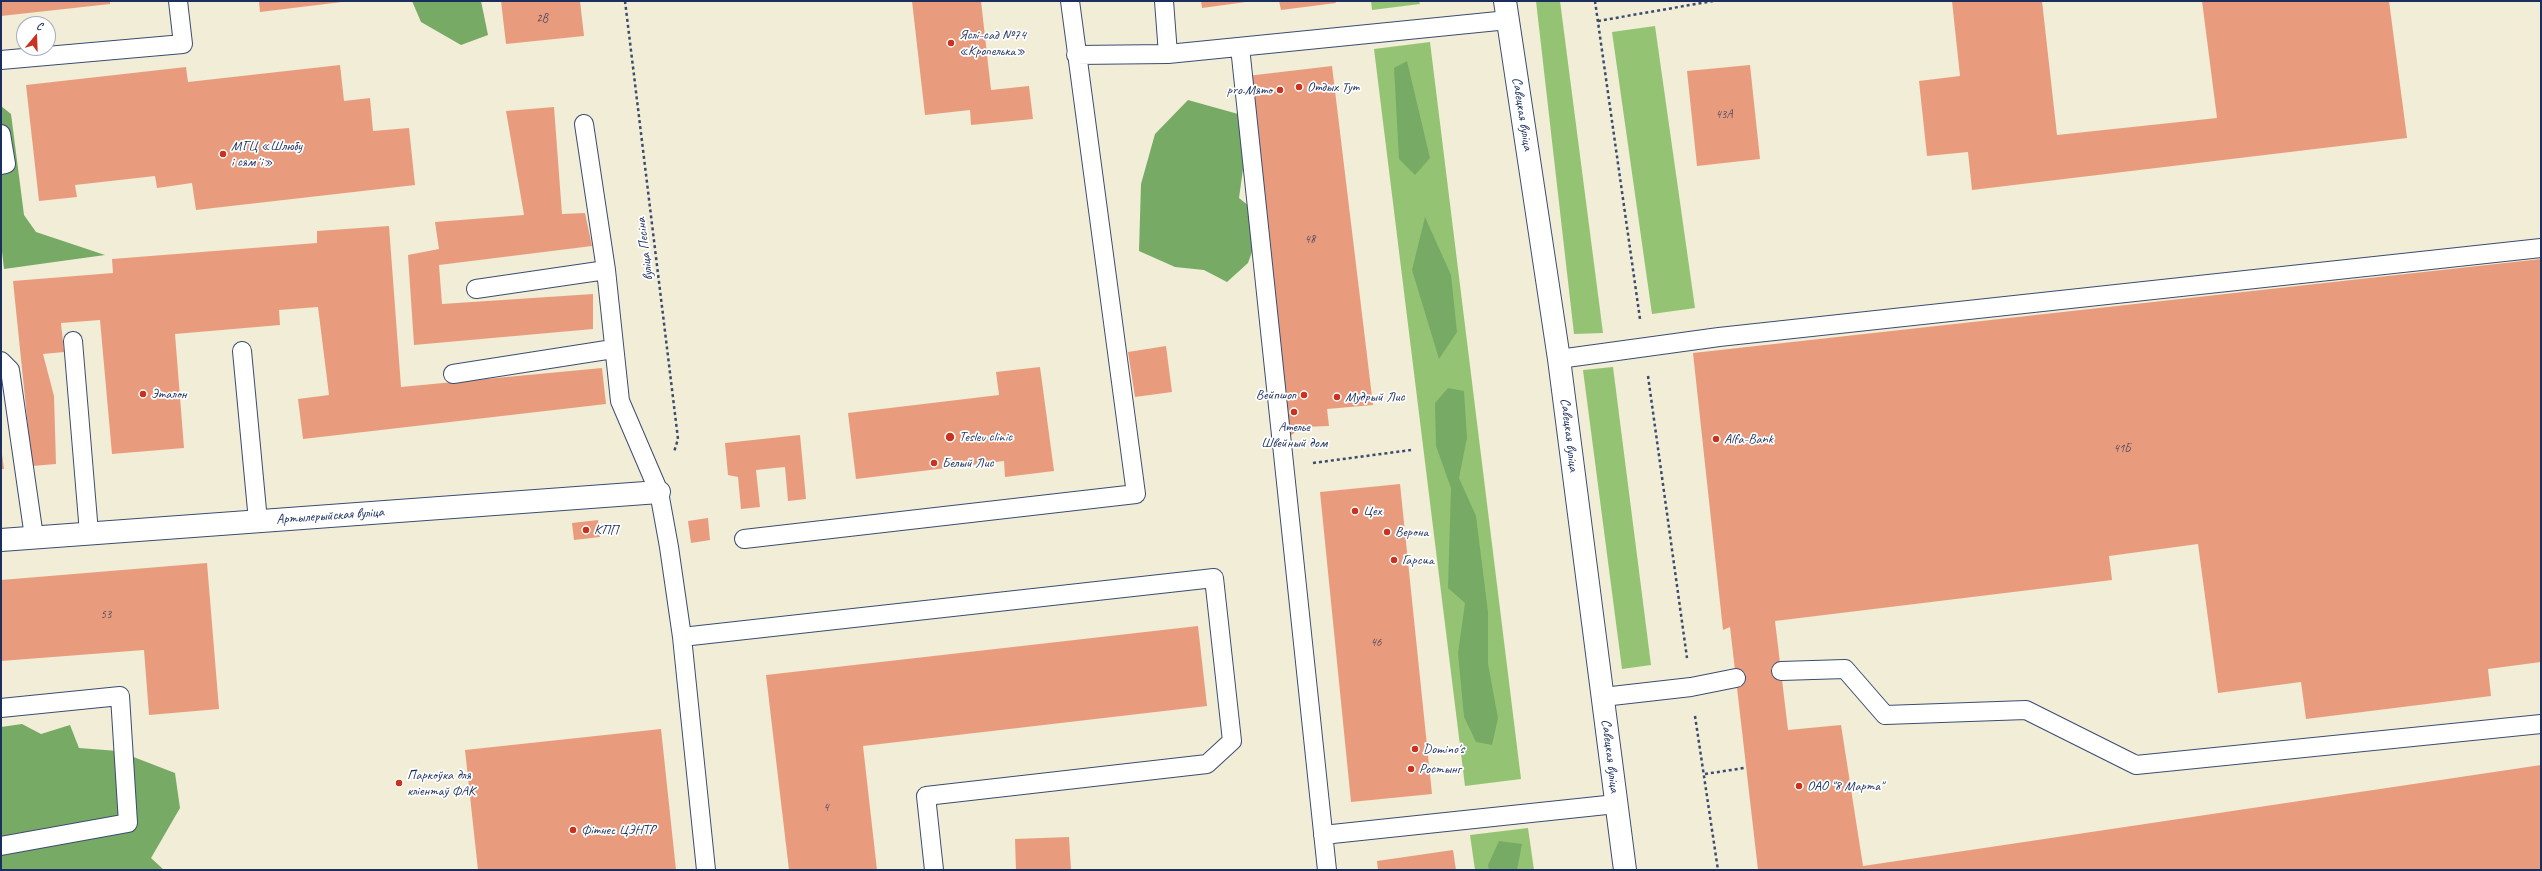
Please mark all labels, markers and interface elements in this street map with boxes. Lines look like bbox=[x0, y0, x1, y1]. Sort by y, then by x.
house number: 2В bbox=[536, 12, 548, 26]
north arrow bbox=[16, 16, 56, 56]
text: С bbox=[35, 18, 44, 33]
place label: Яслі-сад №74 «Кропелька» bbox=[959, 27, 1026, 60]
marker: Яслі-сад №74 «Кропелька» bbox=[946, 38, 956, 48]
street label: Савецкая вуліца bbox=[1508, 76, 1536, 152]
place label: Отдых Тут bbox=[1307, 79, 1359, 95]
place label: pro.Мято bbox=[1227, 82, 1272, 98]
marker: Отдых Тут bbox=[1294, 82, 1304, 92]
marker: pro.Мято bbox=[1275, 85, 1285, 95]
house number: 43А bbox=[1716, 108, 1732, 122]
place label: МГЦ «Шлюбу і сямʼі» bbox=[231, 138, 302, 170]
marker: МГЦ «Шлюбу і сямʼі» bbox=[218, 149, 228, 159]
street label: вуліца Песіна bbox=[633, 216, 657, 282]
house number: 48 bbox=[1305, 233, 1315, 247]
place label: Эталон bbox=[151, 386, 187, 402]
place label: Вейпшоп bbox=[1256, 387, 1296, 403]
marker: Эталон bbox=[138, 389, 148, 399]
place label: Мудрый Лис bbox=[1345, 389, 1405, 405]
marker: Вейпшоп bbox=[1299, 390, 1309, 400]
marker: Мудрый Лис bbox=[1332, 392, 1342, 402]
street label: Савецкая вуліца bbox=[1556, 397, 1582, 473]
marker: Ателье Швейный дом bbox=[1289, 407, 1299, 417]
place label: Ателье Швейный дом bbox=[1261, 419, 1327, 452]
place label: Teslev clinic bbox=[959, 429, 1012, 445]
marker: Teslev clinic bbox=[944, 431, 956, 443]
place label: Alfa-Bank bbox=[1724, 431, 1773, 447]
marker: Alfa-Bank bbox=[1711, 434, 1721, 444]
house number: 41Б bbox=[2114, 442, 2130, 456]
place label: Белый Лис bbox=[942, 455, 994, 471]
marker: Белый Лис bbox=[929, 458, 939, 468]
place label: Цех bbox=[1363, 503, 1381, 519]
street label: Артылерыйская вуліца bbox=[276, 504, 384, 528]
marker: Цех bbox=[1350, 506, 1360, 516]
place label: КПП bbox=[594, 522, 618, 538]
place label: Верона bbox=[1395, 524, 1428, 540]
marker: КПП bbox=[581, 525, 591, 535]
marker: Верона bbox=[1382, 527, 1392, 537]
place label: Гарсиа bbox=[1402, 552, 1434, 568]
marker: Гарсиа bbox=[1389, 555, 1399, 565]
house number: 53 bbox=[101, 608, 111, 622]
house number: 46 bbox=[1371, 636, 1381, 650]
street label: Савецкая вуліца bbox=[1597, 718, 1623, 794]
place label: Domino's bbox=[1423, 741, 1464, 757]
marker: Domino's bbox=[1410, 744, 1420, 754]
place label: Ростынг bbox=[1419, 761, 1461, 777]
marker: Ростынг bbox=[1406, 764, 1416, 774]
place label: Паркоўка для кліентаў ФАК bbox=[407, 767, 475, 800]
marker: Паркоўка для кліентаў ФАК bbox=[394, 778, 404, 788]
place label: ОАО "8 Марта" bbox=[1807, 778, 1883, 794]
marker: ОАО "8 Марта" bbox=[1794, 781, 1804, 791]
house number: 4 bbox=[823, 801, 829, 815]
place label: Фітнес ЦЭНТР bbox=[581, 822, 655, 838]
marker: Фітнес ЦЭНТР bbox=[568, 825, 578, 835]

